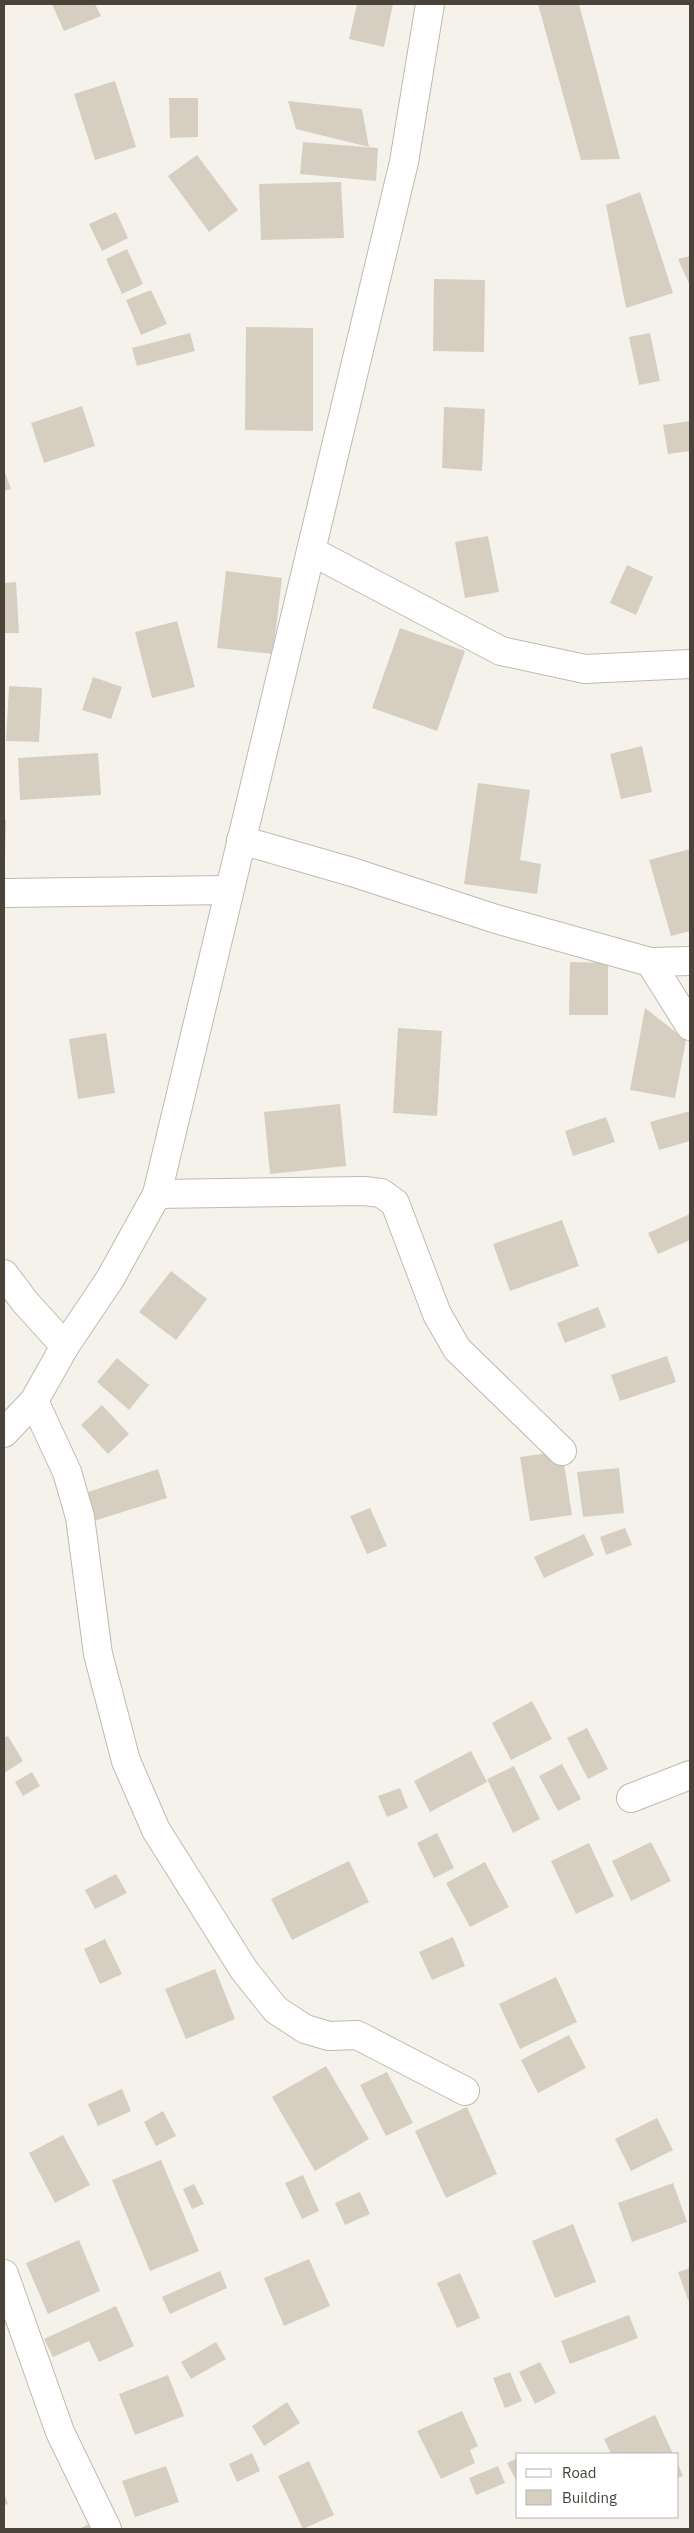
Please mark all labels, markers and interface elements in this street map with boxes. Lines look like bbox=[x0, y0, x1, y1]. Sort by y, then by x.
legend bbox=[516, 2453, 679, 2518]
text: Road bbox=[562, 2463, 597, 2482]
text: Building bbox=[562, 2488, 617, 2507]

